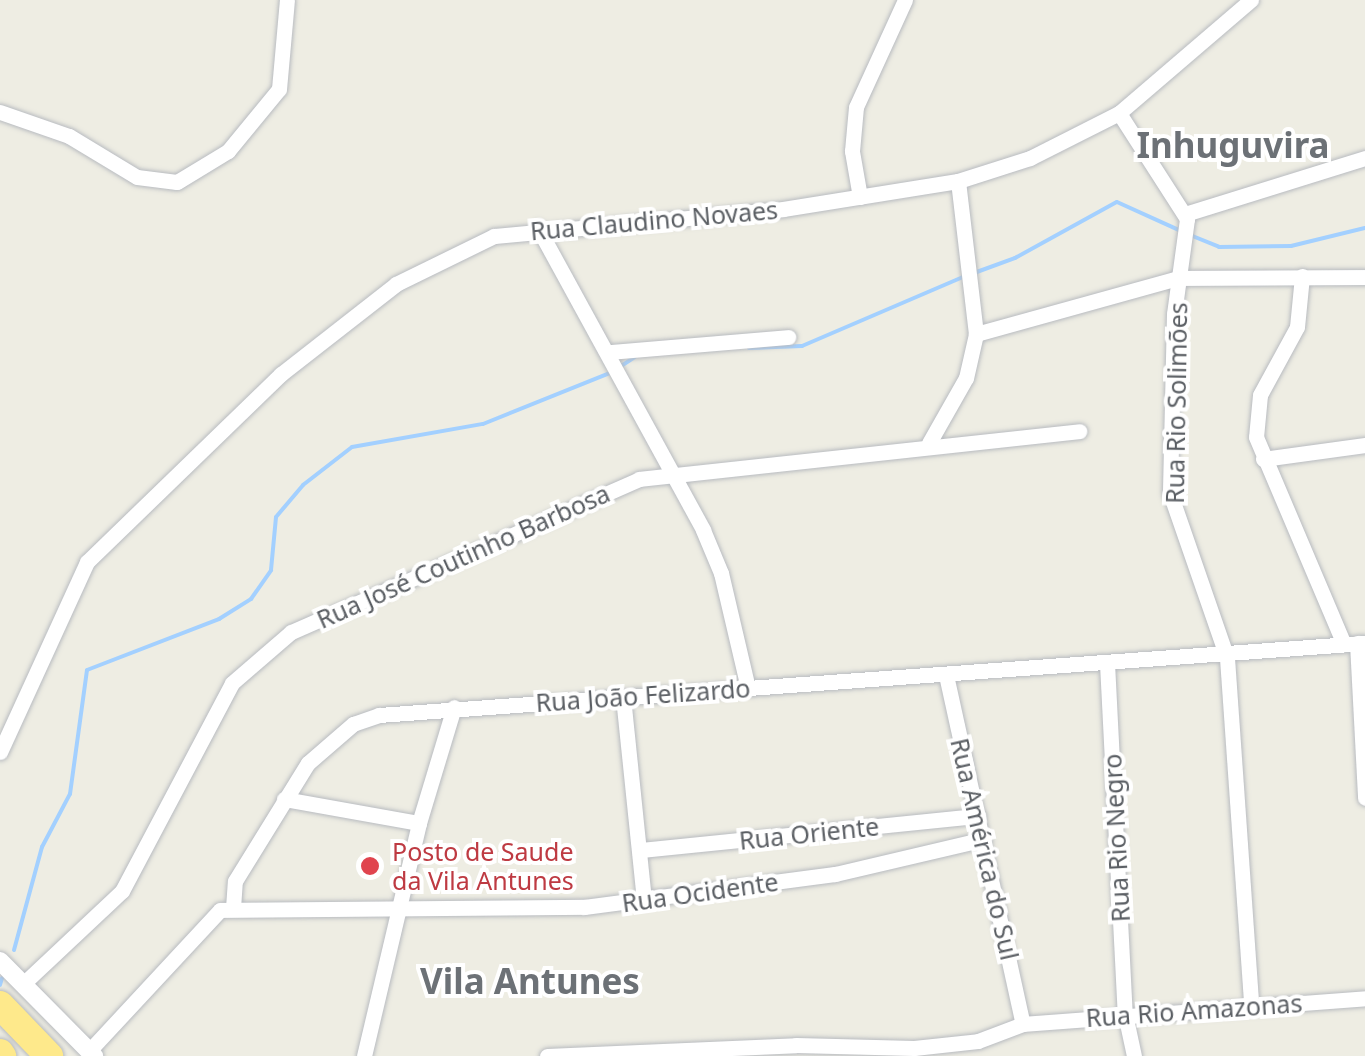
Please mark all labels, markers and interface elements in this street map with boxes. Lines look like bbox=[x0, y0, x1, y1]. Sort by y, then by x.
district label: Inhuguvira bbox=[1136, 124, 1330, 166]
street label: Rua Claudino Novaes bbox=[529, 194, 779, 246]
street label: Rua Rio Solimões bbox=[1159, 302, 1193, 504]
street label: Rua José Coutinho Barbosa bbox=[312, 478, 614, 634]
street label: Rua João Felizardo bbox=[535, 673, 751, 717]
street label: Rua América do Sul bbox=[945, 735, 1025, 963]
street label: Rua Rio Negro bbox=[1097, 753, 1135, 923]
street label: Rua Oriente bbox=[738, 811, 880, 855]
place label: Posto de Saude da Vila Antunes bbox=[392, 837, 574, 896]
marker: Posto de Saude da Vila Antunes bbox=[357, 853, 383, 879]
street label: Rua Ocidente bbox=[620, 866, 780, 918]
district label: Vila Antunes bbox=[420, 960, 640, 1002]
street label: Rua Rio Amazonas bbox=[1085, 987, 1303, 1033]

